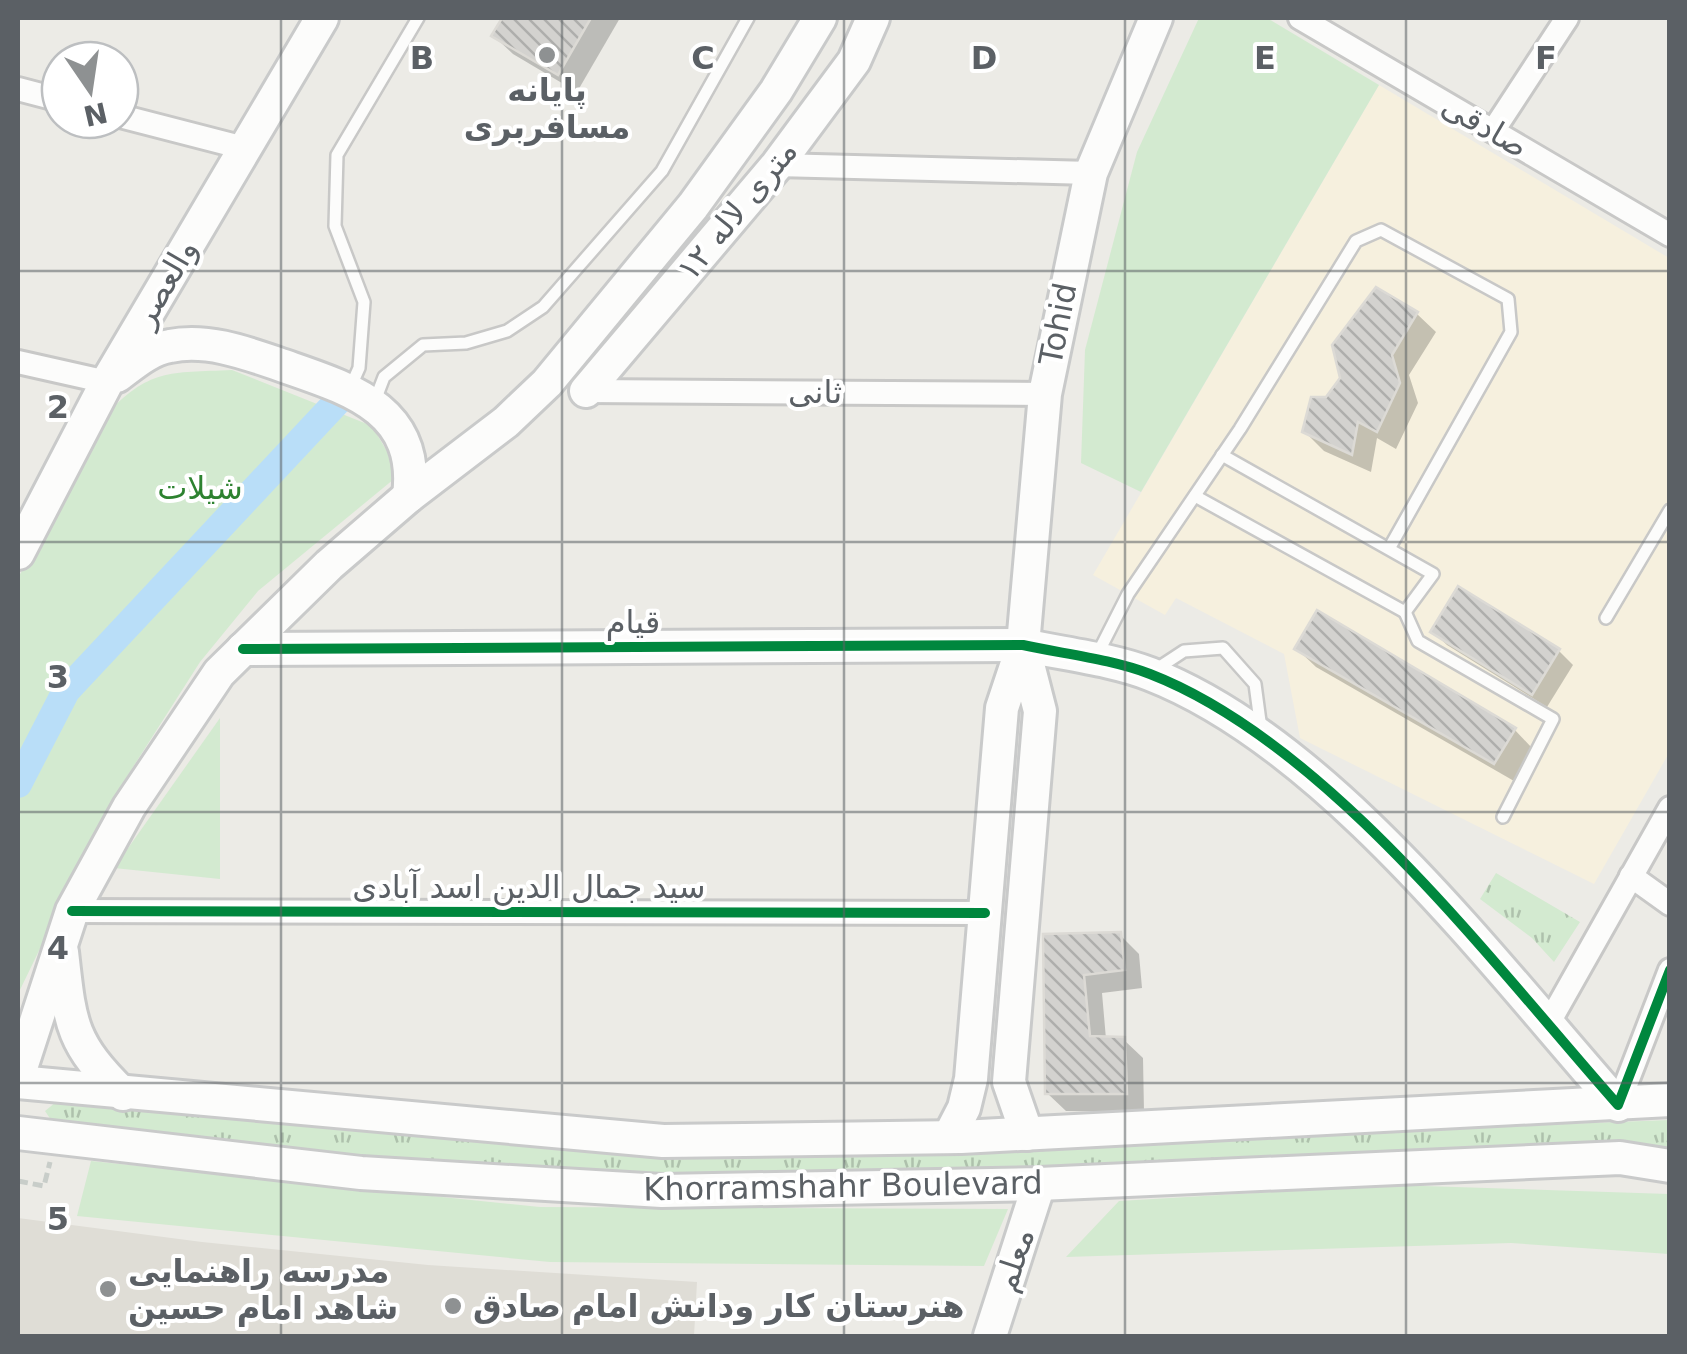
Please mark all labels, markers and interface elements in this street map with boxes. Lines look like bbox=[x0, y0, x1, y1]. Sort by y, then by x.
text: B bbox=[410, 39, 434, 77]
text: C bbox=[691, 39, 715, 77]
text: D bbox=[971, 39, 997, 77]
text: E bbox=[1254, 39, 1276, 77]
text: F bbox=[1535, 39, 1557, 77]
north arrow bbox=[40, 40, 140, 140]
marker: پایانه مسافربری bbox=[536, 44, 558, 66]
place label: پایانه مسافربری bbox=[464, 71, 630, 146]
street label: صادقی bbox=[1435, 86, 1535, 166]
text: N bbox=[80, 95, 111, 133]
street label: ۱۲ متری لاله bbox=[669, 132, 805, 288]
street label: والعصر bbox=[124, 232, 205, 335]
street label: Tohid bbox=[1031, 280, 1085, 369]
street label: ثانی bbox=[788, 373, 842, 411]
text: 2 bbox=[47, 388, 69, 426]
park label: شیلات bbox=[157, 469, 243, 507]
street label: قیام bbox=[606, 603, 660, 641]
text: 3 bbox=[47, 658, 69, 696]
street label: سید جمال الدین اسد آبادی bbox=[352, 867, 706, 906]
text: 4 bbox=[47, 929, 69, 967]
street label: Khorramshahr Boulevard bbox=[643, 1164, 1043, 1208]
text: 5 bbox=[47, 1200, 69, 1238]
street label: معلم bbox=[986, 1223, 1042, 1297]
place label: مدرسه راهنمایی شاهد امام حسین bbox=[128, 1252, 398, 1327]
marker: مدرسه راهنمایی شاهد امام حسین bbox=[97, 1278, 119, 1300]
place label: هنرستان کار ودانش امام صادق bbox=[473, 1287, 964, 1325]
marker: هنرستان کار ودانش امام صادق bbox=[442, 1295, 464, 1317]

